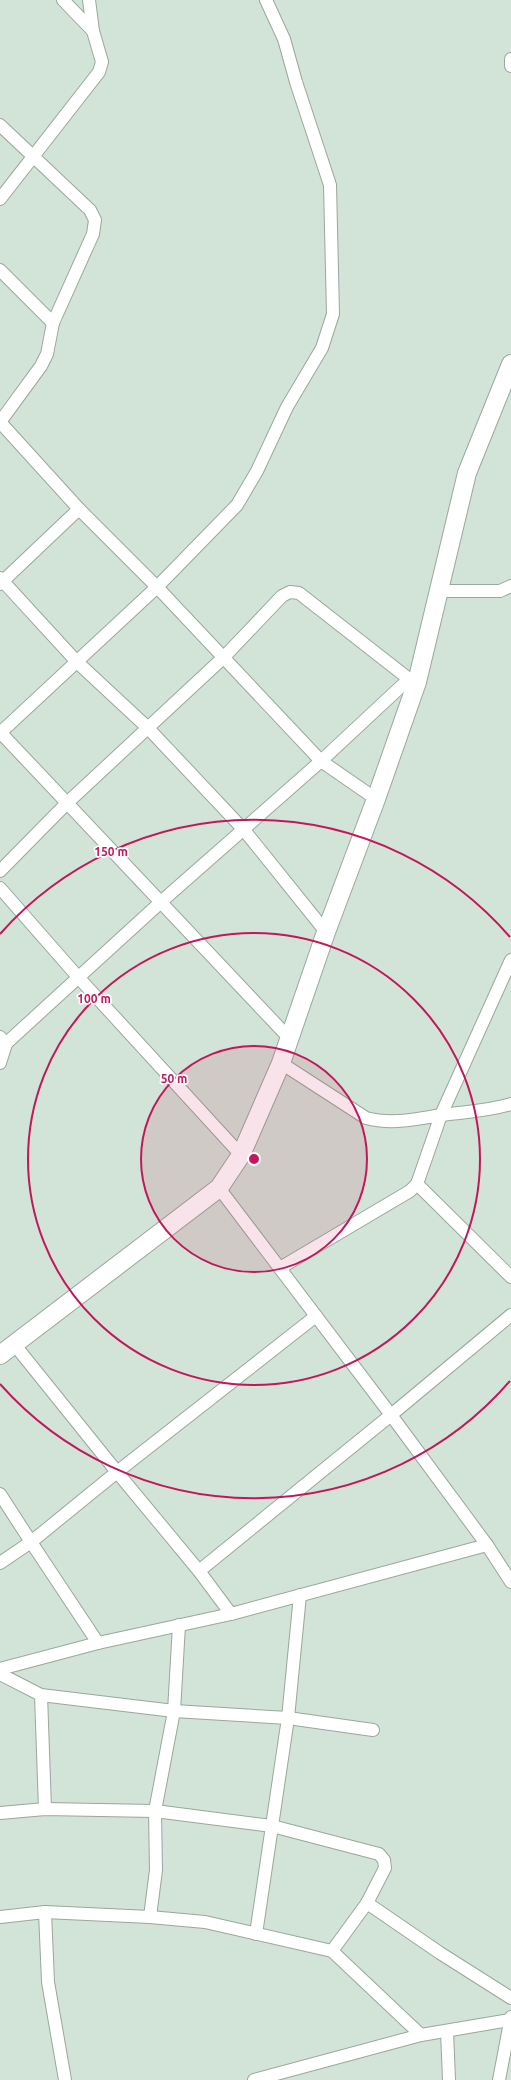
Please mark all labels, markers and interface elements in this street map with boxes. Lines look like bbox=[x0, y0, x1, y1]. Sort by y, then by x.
text: 150 m bbox=[94, 845, 128, 858]
text: 100 m bbox=[77, 992, 111, 1005]
text: 50 m bbox=[161, 1072, 187, 1085]
centre of rings bbox=[247, 1152, 261, 1166]

